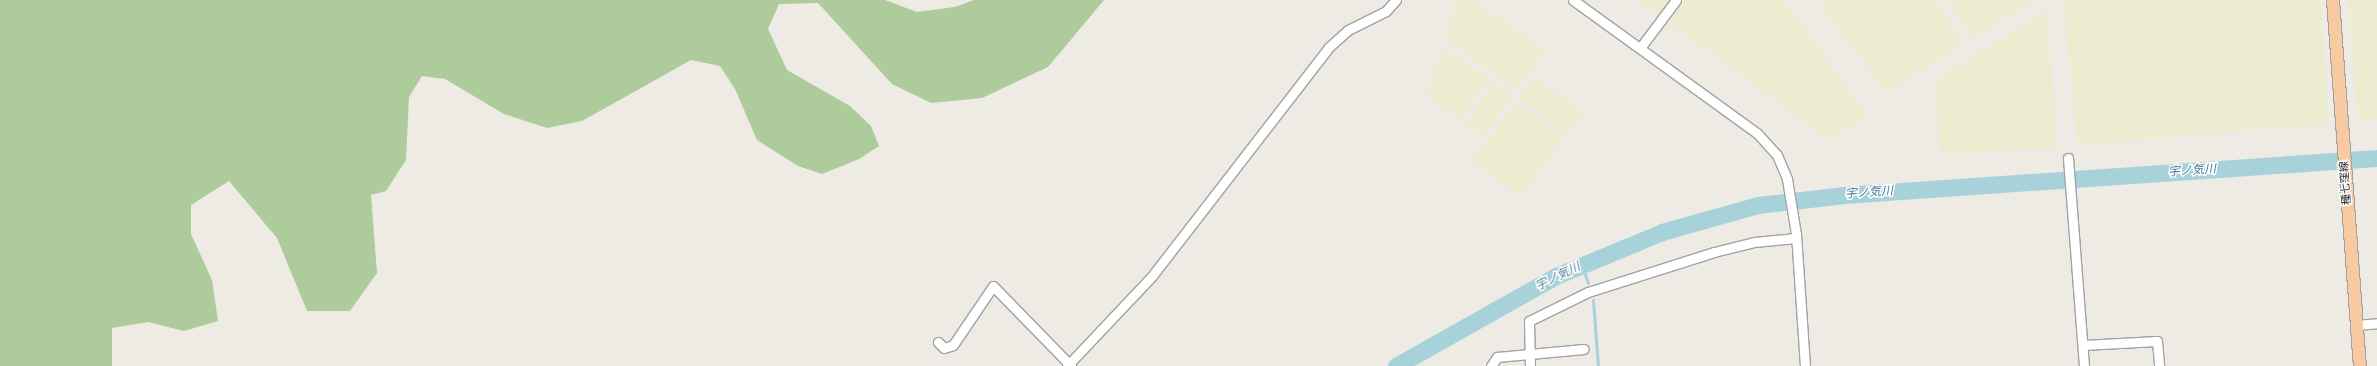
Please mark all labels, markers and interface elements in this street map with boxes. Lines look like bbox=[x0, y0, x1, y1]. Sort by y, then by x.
street label: 種七窪線 bbox=[2338, 161, 2354, 205]
water label: 宇ノ気川 bbox=[2168, 162, 2216, 180]
water label: 宇ノ気川 bbox=[1845, 184, 1893, 202]
water label: 宇ノ気川 bbox=[1533, 260, 1583, 294]

